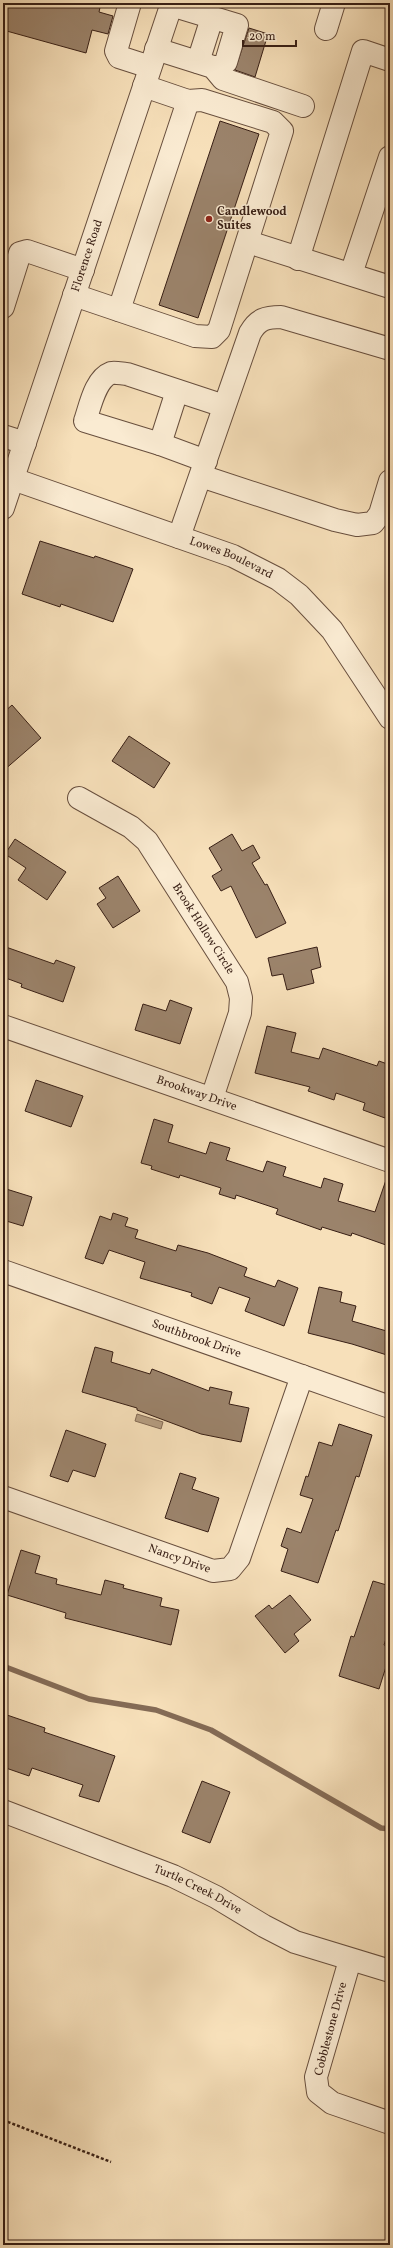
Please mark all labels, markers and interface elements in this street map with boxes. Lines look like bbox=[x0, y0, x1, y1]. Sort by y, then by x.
scale bar bbox=[243, 22, 296, 48]
text: 20 m bbox=[249, 29, 276, 45]
place label: Candlewood Suites bbox=[217, 204, 287, 234]
marker: Candlewood Suites bbox=[204, 214, 214, 224]
street label: Florence Road bbox=[68, 217, 107, 294]
street label: Lowes Boulevard bbox=[187, 533, 276, 583]
street label: Brook Hollow Circle bbox=[168, 880, 238, 978]
street label: Brookway Drive bbox=[154, 1072, 239, 1115]
street label: Southbrook Drive bbox=[150, 1316, 244, 1362]
street label: Nancy Drive bbox=[146, 1541, 213, 1578]
street label: Turtle Creek Drive bbox=[151, 1861, 245, 1919]
street label: Cobblestone Drive bbox=[311, 1980, 351, 2078]

